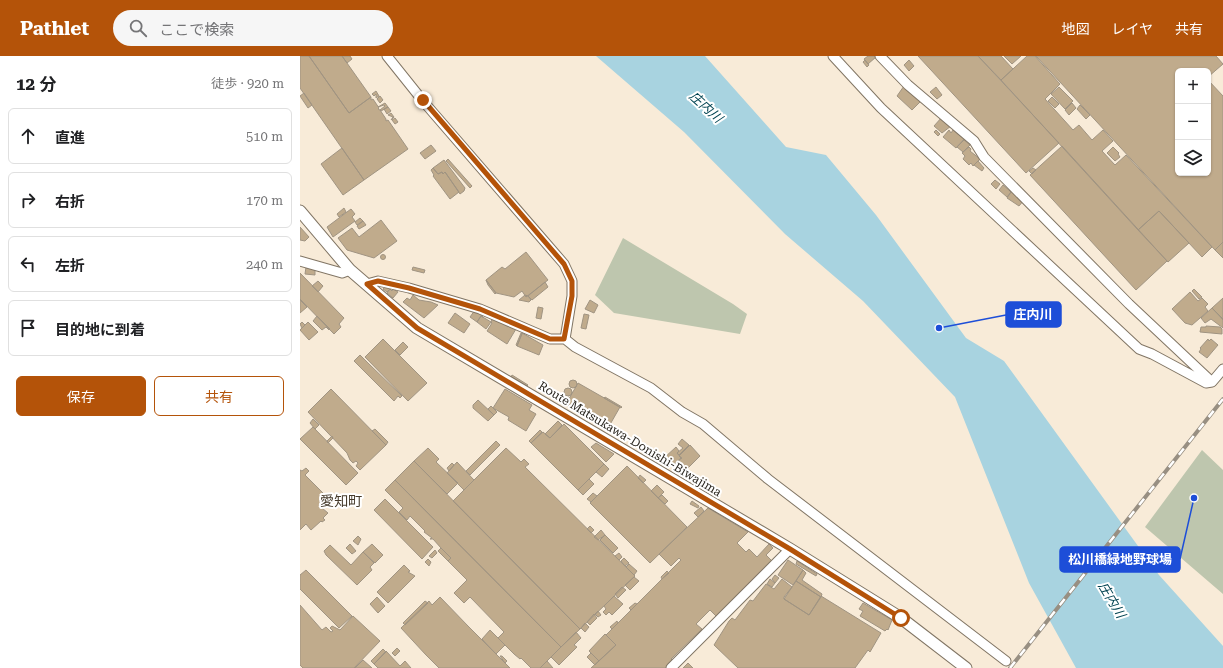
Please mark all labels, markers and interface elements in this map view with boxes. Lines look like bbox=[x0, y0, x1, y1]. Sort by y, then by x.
search box bbox=[113, 10, 393, 46]
text: Pathlet bbox=[20, 17, 89, 40]
icon: search bbox=[127, 17, 149, 39]
text: ここで検索 bbox=[159, 21, 234, 39]
text: 地図 bbox=[1061, 21, 1089, 37]
text: レイヤ bbox=[1111, 21, 1153, 37]
text: 共有 bbox=[1175, 21, 1203, 37]
map controls bbox=[1175, 68, 1211, 176]
button: + bbox=[1175, 68, 1211, 104]
text: 12 分 bbox=[16, 74, 56, 94]
text: 徒歩 · 920 m bbox=[211, 76, 284, 91]
water label: 庄内川 bbox=[686, 88, 727, 127]
route end bbox=[414, 91, 432, 109]
button: − bbox=[1175, 104, 1211, 140]
icon: ahead bbox=[17, 125, 39, 147]
text: 直進 bbox=[55, 129, 85, 147]
text: 510 m bbox=[246, 129, 283, 144]
button: layers bbox=[1175, 140, 1211, 176]
icon: right bbox=[17, 189, 39, 211]
text: 右折 bbox=[55, 193, 85, 211]
text: 170 m bbox=[246, 193, 283, 208]
icon: left bbox=[17, 253, 39, 275]
text: 左折 bbox=[55, 257, 85, 275]
text: 240 m bbox=[246, 257, 283, 272]
callout: 庄内川 bbox=[1006, 302, 1061, 327]
text: 庄内川 bbox=[1013, 307, 1053, 322]
icon: arrive bbox=[17, 317, 39, 339]
text: 目的地に到着 bbox=[55, 321, 145, 339]
button: 保存 bbox=[16, 376, 146, 416]
button: 共有 bbox=[154, 376, 284, 416]
street label: Route Matsukawa-Donishi-Biwajima bbox=[536, 379, 725, 500]
district label: 愛知町 bbox=[320, 493, 362, 509]
callout: 松川橋緑地野球場 bbox=[1060, 547, 1180, 572]
text: 松川橋緑地野球場 bbox=[1068, 552, 1172, 567]
water label: 庄内川 bbox=[1096, 579, 1129, 622]
route start bbox=[892, 609, 910, 627]

